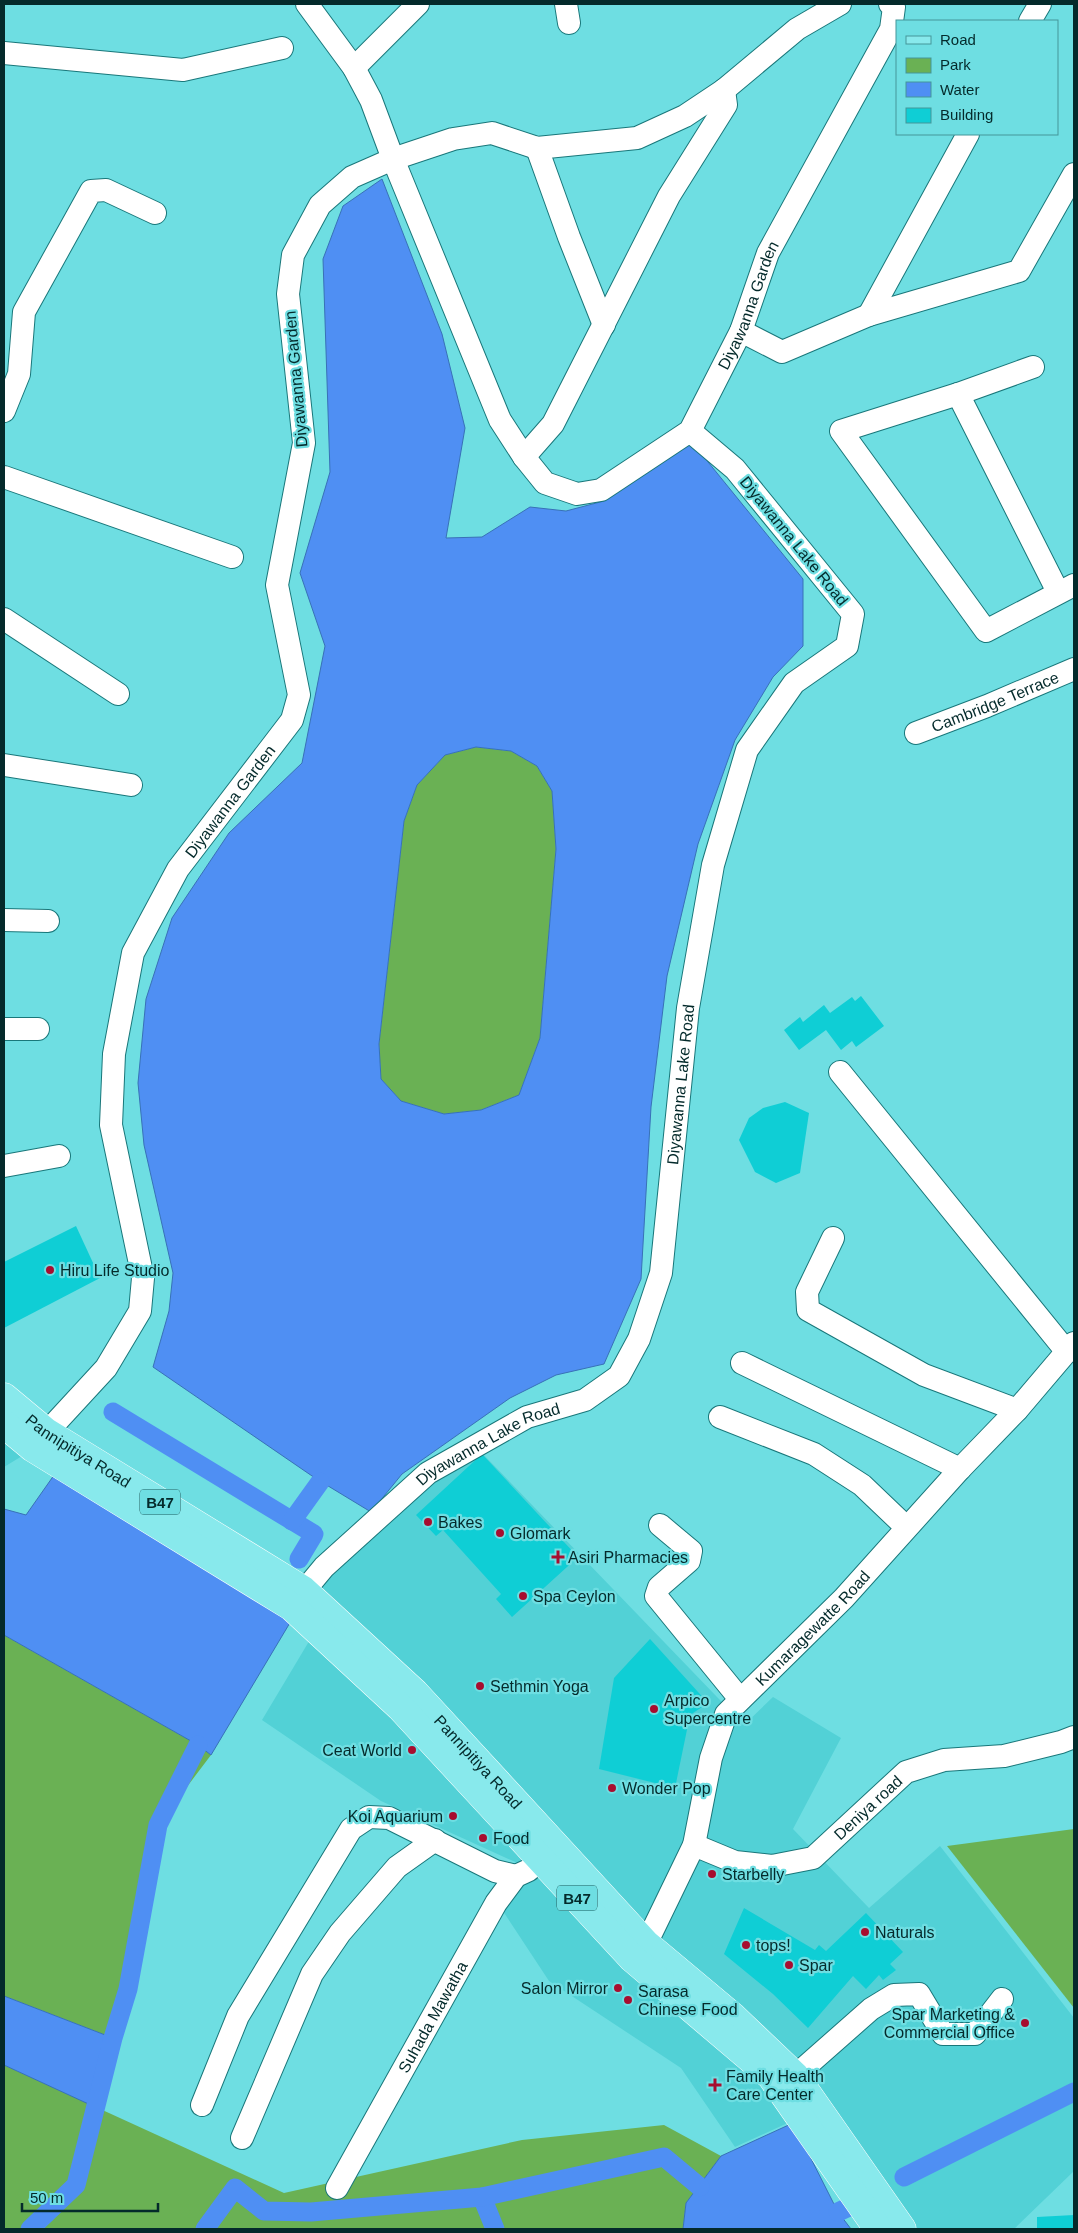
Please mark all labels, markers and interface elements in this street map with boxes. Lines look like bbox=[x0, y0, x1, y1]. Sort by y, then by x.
legend bbox=[896, 20, 1058, 135]
text: Road bbox=[940, 31, 976, 48]
text: Park bbox=[940, 56, 971, 73]
text: Water bbox=[940, 81, 979, 98]
text: Building bbox=[940, 106, 993, 123]
street label: Diyawanna Garden bbox=[714, 238, 782, 372]
street label: Diyawanna Garden bbox=[282, 310, 310, 448]
street label: Diyawanna Lake Road bbox=[737, 473, 851, 609]
street label: Cambridge Terrace bbox=[929, 668, 1061, 735]
street label: Diyawanna Garden bbox=[181, 742, 278, 861]
street label: Diyawanna Lake Road bbox=[664, 1003, 697, 1165]
place label: Hiru Life Studio bbox=[60, 1262, 169, 1279]
marker: Hiru Life Studio bbox=[44, 1264, 56, 1276]
street label: Diyawanna Lake Road bbox=[412, 1399, 562, 1488]
street label: Pannipitiya Road bbox=[23, 1411, 134, 1490]
road number: B47 bbox=[140, 1490, 180, 1514]
place label: Bakes bbox=[438, 1514, 482, 1531]
marker: Bakes bbox=[422, 1516, 434, 1528]
place label: Glomark bbox=[510, 1525, 571, 1542]
marker: Glomark bbox=[494, 1527, 506, 1539]
place label: Asiri Pharmacies bbox=[568, 1549, 688, 1566]
marker: Asiri Pharmacies bbox=[552, 1551, 564, 1563]
street label: Kumaragewatte Road bbox=[752, 1567, 873, 1689]
place label: Spa Ceylon bbox=[533, 1588, 616, 1605]
marker: Spa Ceylon bbox=[517, 1590, 529, 1602]
place label: Sethmin Yoga bbox=[490, 1678, 589, 1695]
marker: Sethmin Yoga bbox=[474, 1680, 486, 1692]
place label: Arpico Supercentre bbox=[664, 1692, 751, 1727]
marker: Arpico Supercentre bbox=[648, 1703, 660, 1715]
street label: Pannipitiya Road bbox=[431, 1711, 526, 1812]
place label: Ceat World bbox=[322, 1742, 402, 1759]
marker: Ceat World bbox=[406, 1744, 418, 1756]
street label: Deniya road bbox=[830, 1772, 905, 1843]
place label: Wonder Pop bbox=[622, 1780, 711, 1797]
marker: Wonder Pop bbox=[606, 1782, 618, 1794]
place label: Koi Aquarium bbox=[348, 1808, 443, 1825]
marker: Koi Aquarium bbox=[447, 1810, 459, 1822]
place label: Food bbox=[493, 1830, 529, 1847]
marker: Food bbox=[477, 1832, 489, 1844]
place label: Starbelly bbox=[722, 1866, 784, 1883]
marker: Starbelly bbox=[706, 1868, 718, 1880]
road number: B47 bbox=[557, 1886, 597, 1910]
place label: Naturals bbox=[875, 1924, 935, 1941]
marker: Naturals bbox=[859, 1926, 871, 1938]
place label: tops! bbox=[756, 1937, 791, 1954]
marker: tops! bbox=[740, 1939, 752, 1951]
place label: Spar bbox=[799, 1957, 833, 1974]
street label: Suhada Mawatha bbox=[395, 1958, 470, 2075]
marker: Spar bbox=[783, 1959, 795, 1971]
place label: Salon Mirror bbox=[521, 1980, 609, 1997]
marker: Salon Mirror bbox=[612, 1982, 624, 1994]
place label: Sarasa Chinese Food bbox=[638, 1983, 738, 2018]
marker: Sarasa Chinese Food bbox=[622, 1994, 634, 2006]
place label: Spar Marketing & Commercial Office bbox=[884, 2006, 1015, 2041]
marker: Spar Marketing & Commercial Office bbox=[1019, 2017, 1031, 2029]
place label: Family Health Care Center bbox=[726, 2068, 824, 2103]
marker: Family Health Care Center bbox=[708, 2078, 722, 2092]
scale bar bbox=[22, 2180, 159, 2212]
text: 50 m bbox=[30, 2189, 63, 2206]

